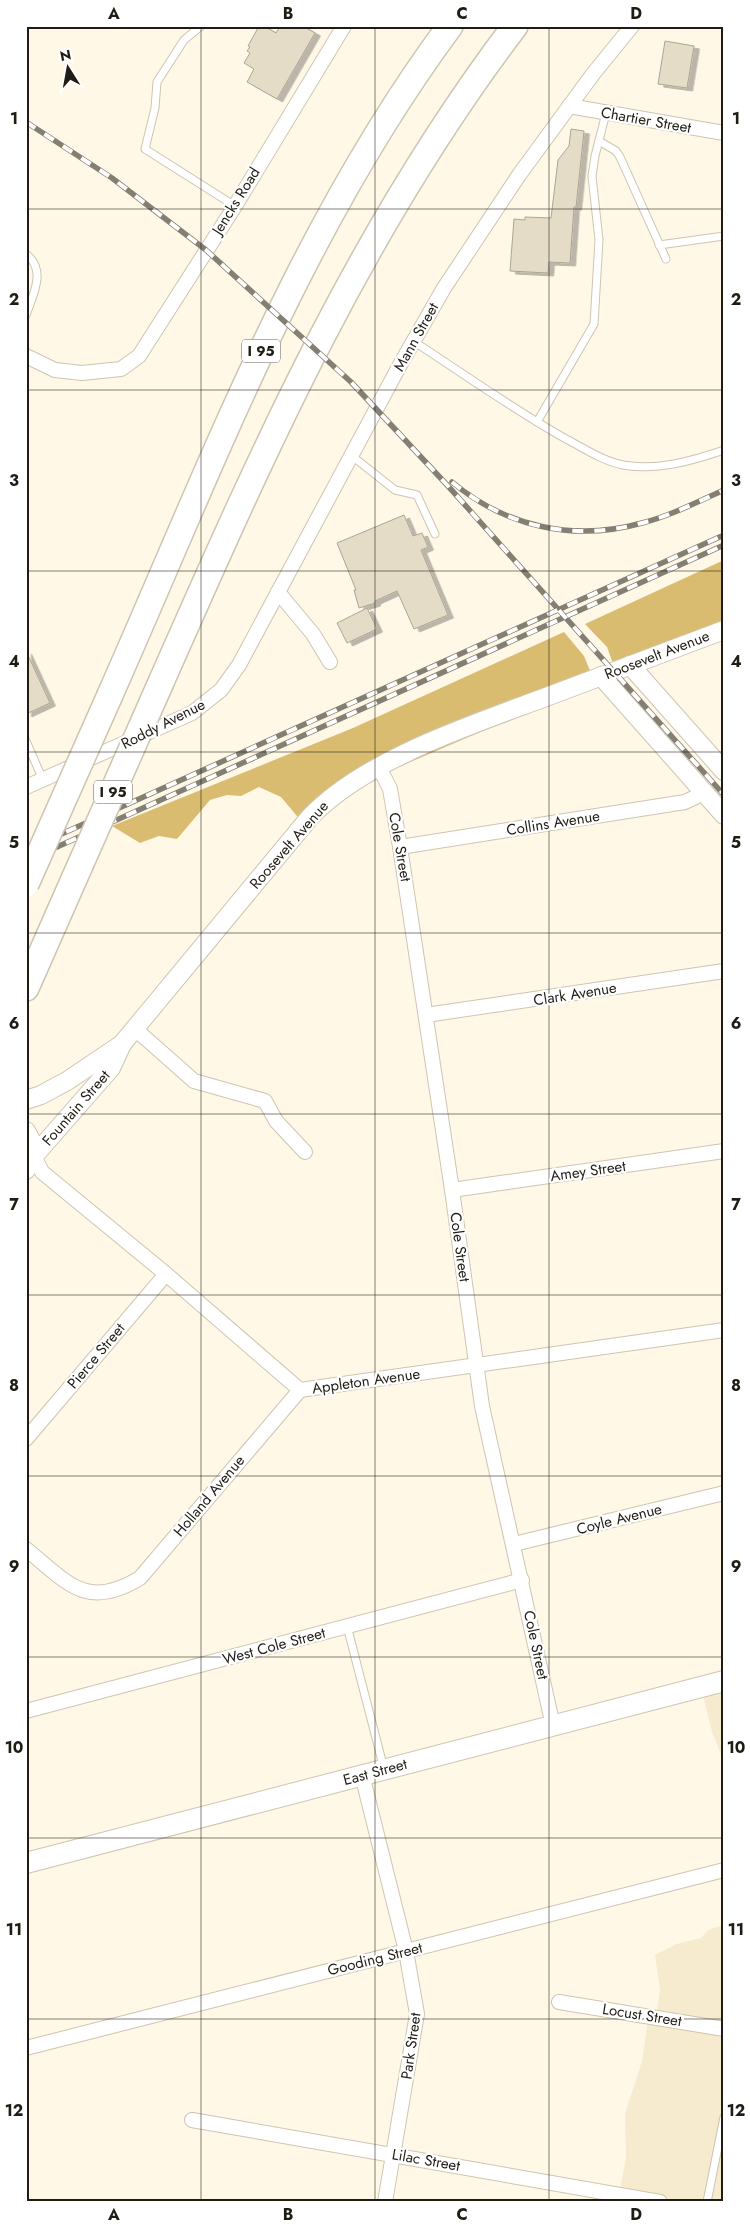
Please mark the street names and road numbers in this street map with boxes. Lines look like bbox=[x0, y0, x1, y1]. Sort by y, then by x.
street label: Chartier Street bbox=[599, 101, 693, 139]
street label: Jencks Road bbox=[206, 163, 265, 241]
street label: Mann Street bbox=[388, 298, 444, 375]
road number: I 95 bbox=[242, 340, 280, 362]
street label: Roosevelt Avenue bbox=[601, 625, 713, 685]
street label: Roddy Avenue bbox=[117, 693, 209, 755]
road number: I 95 bbox=[94, 780, 132, 804]
street label: Roosevelt Avenue bbox=[244, 796, 334, 894]
street label: Collins Avenue bbox=[505, 805, 602, 841]
street label: Cole Street bbox=[383, 811, 417, 884]
street label: Clark Avenue bbox=[532, 977, 618, 1011]
street label: Fountain Street bbox=[37, 1065, 115, 1151]
street label: Amey Street bbox=[549, 1155, 628, 1187]
street label: Cole Street bbox=[444, 1211, 476, 1284]
street label: Pierce Street bbox=[62, 1318, 130, 1394]
street label: Appleton Avenue bbox=[310, 1362, 422, 1399]
street label: Holland Avenue bbox=[168, 1450, 250, 1542]
street label: Coyle Avenue bbox=[574, 1498, 664, 1540]
street label: Cole Street bbox=[518, 1609, 554, 1682]
street label: West Cole Street bbox=[220, 1622, 328, 1670]
street label: East Street bbox=[341, 1753, 410, 1791]
street label: Gooding Street bbox=[325, 1936, 425, 1981]
street label: Locust Street bbox=[601, 1998, 684, 2032]
street label: Park Street bbox=[395, 2011, 427, 2081]
street label: Lilac Street bbox=[390, 2143, 462, 2177]

